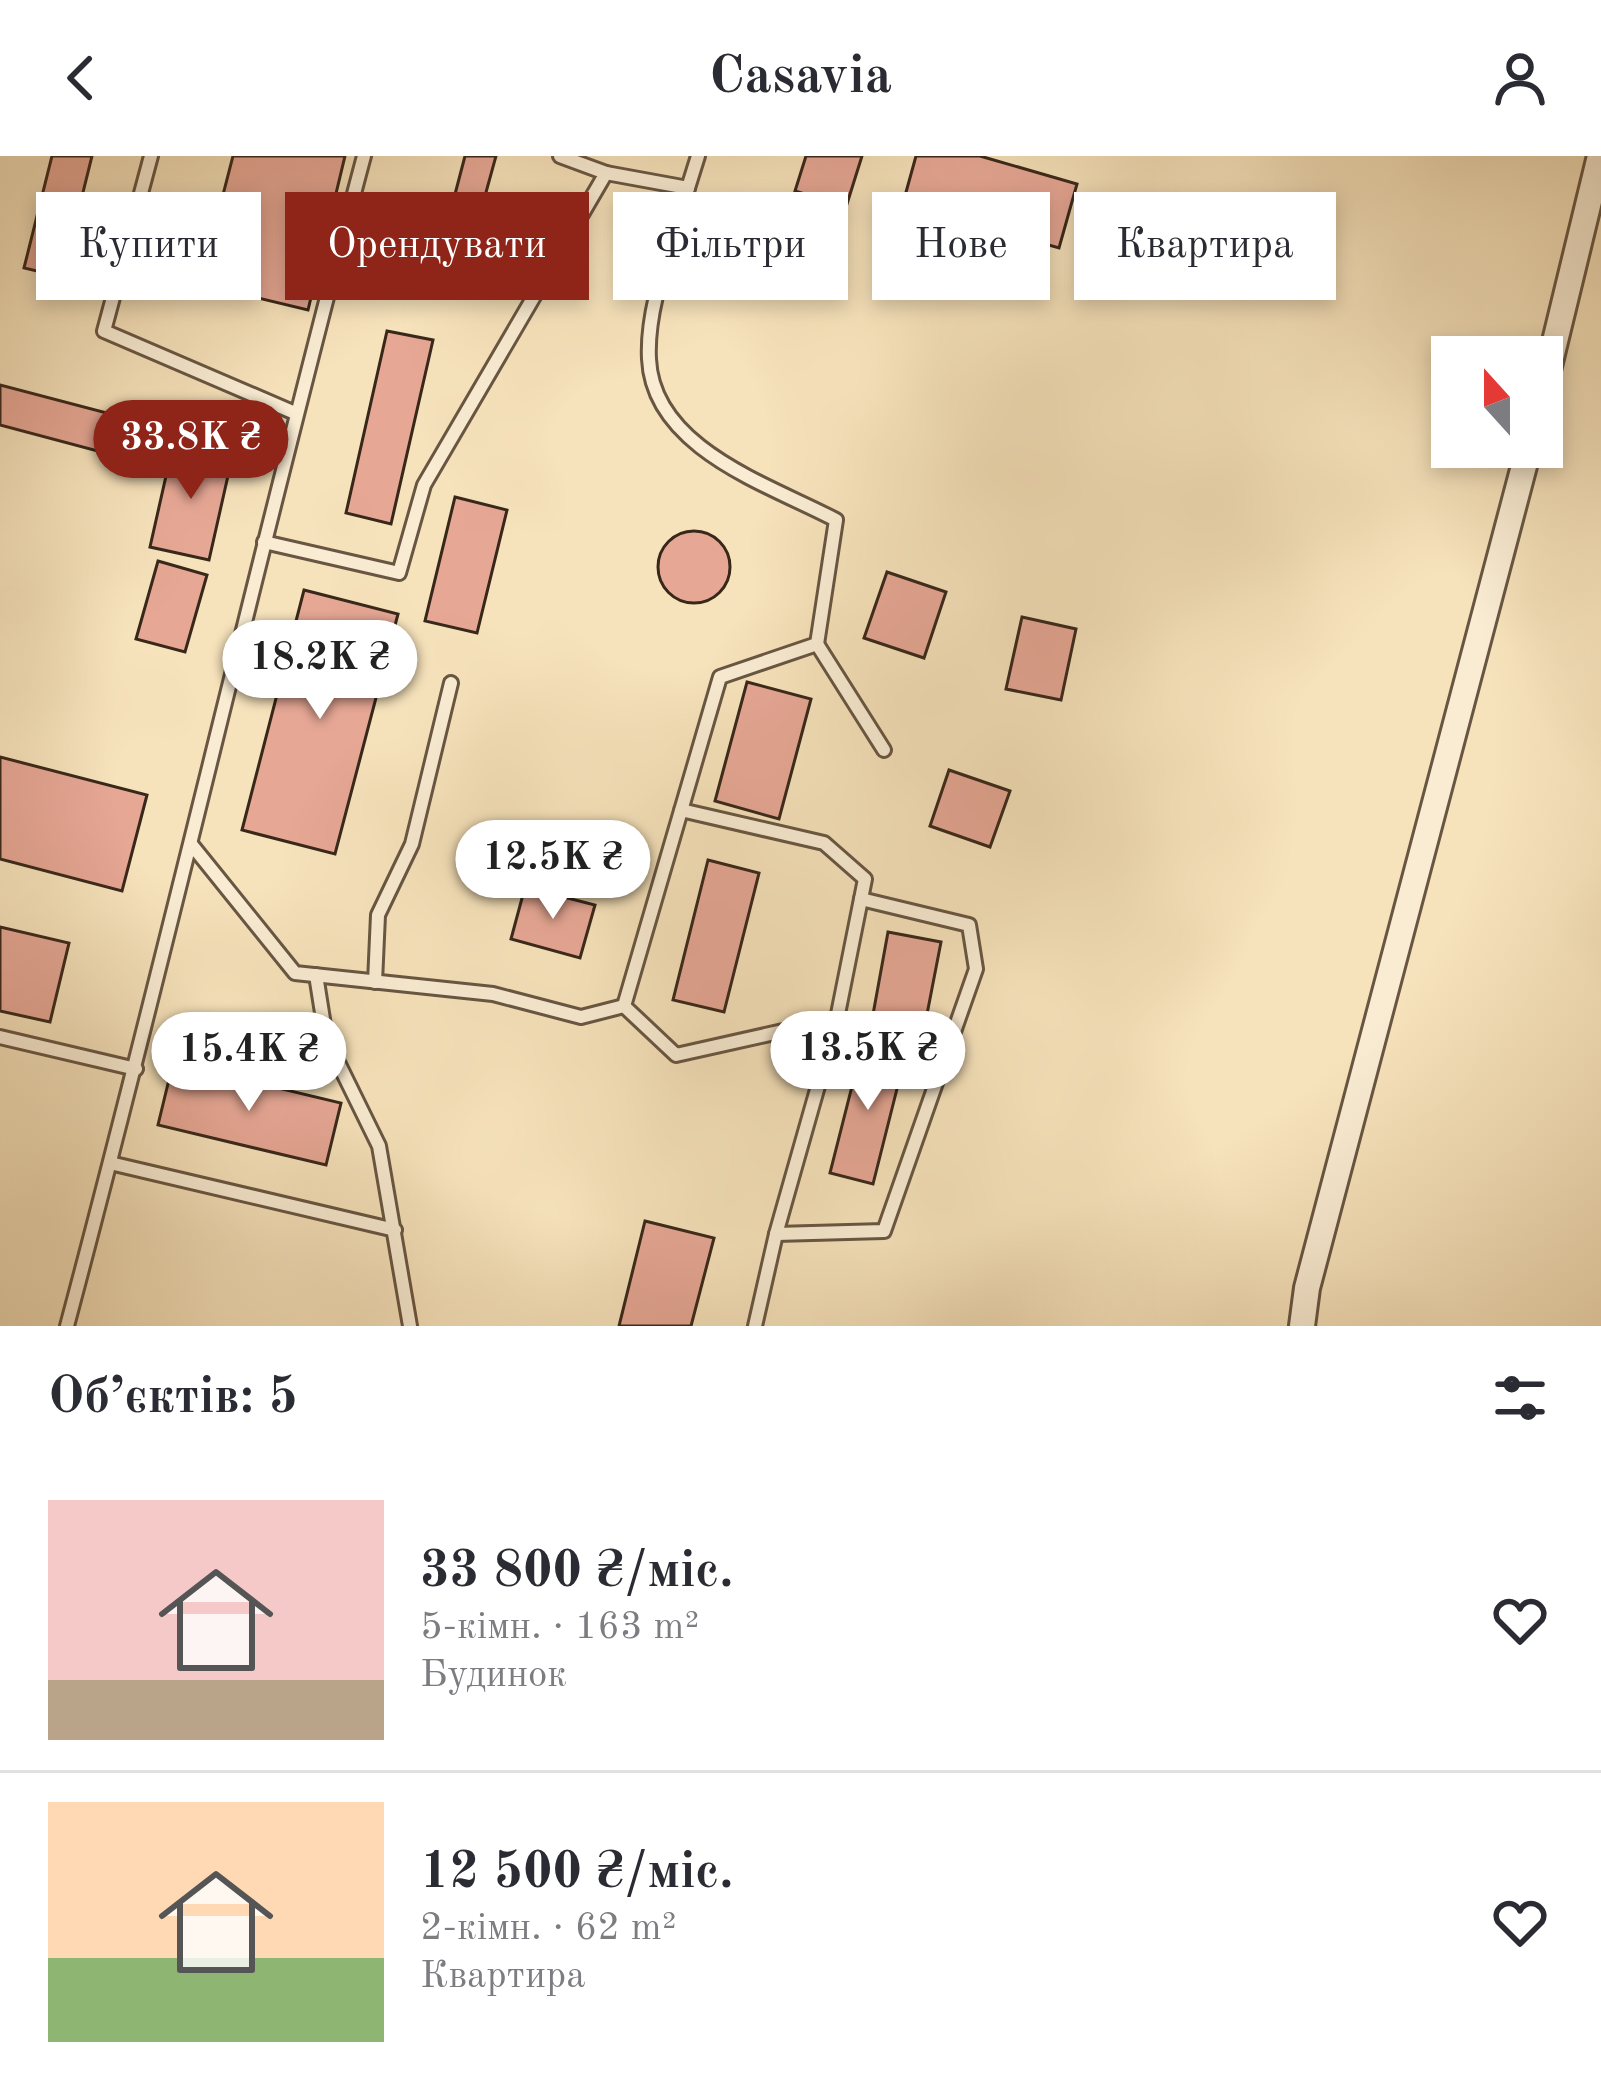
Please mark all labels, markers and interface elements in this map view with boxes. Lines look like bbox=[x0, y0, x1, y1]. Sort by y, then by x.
icon: back bbox=[48, 45, 114, 111]
icon: person bbox=[1487, 45, 1553, 111]
text: Casavia bbox=[709, 51, 892, 105]
chip: Купити bbox=[36, 192, 261, 300]
chip: Орендувати bbox=[285, 192, 589, 300]
chip: Фільтри bbox=[613, 192, 848, 300]
chip: Нове bbox=[872, 192, 1050, 300]
chip: Квартира bbox=[1074, 192, 1336, 300]
north arrow bbox=[1431, 336, 1563, 468]
map controls bbox=[1431, 336, 1563, 468]
pin: 33.8K ₴ bbox=[80, 400, 302, 502]
text: 33.8K ₴ bbox=[120, 419, 262, 458]
pin: 18.2K ₴ bbox=[209, 620, 431, 722]
text: 18.2K ₴ bbox=[249, 639, 391, 678]
pin: 12.5K ₴ bbox=[442, 820, 664, 922]
text: 12.5K ₴ bbox=[482, 839, 624, 878]
pin: 13.5K ₴ bbox=[757, 1011, 979, 1113]
pin: 15.4K ₴ bbox=[138, 1012, 360, 1114]
text: 13.5K ₴ bbox=[797, 1030, 939, 1069]
text: 15.4K ₴ bbox=[178, 1031, 320, 1070]
icon: filters bbox=[1487, 1365, 1553, 1431]
text: Об’єктів: 5 bbox=[48, 1373, 298, 1424]
text: 33 800 ₴/міс. bbox=[420, 1547, 733, 1598]
icon: home bbox=[144, 1548, 288, 1692]
icon: heart bbox=[1487, 1587, 1553, 1653]
text: 5-кімн. · 163 m² bbox=[420, 1608, 699, 1647]
text: Будинок bbox=[420, 1656, 567, 1695]
text: 12 500 ₴/міс. bbox=[420, 1848, 733, 1899]
icon: home bbox=[144, 1850, 288, 1994]
icon: heart bbox=[1487, 1889, 1553, 1955]
text: 2-кімн. · 62 m² bbox=[420, 1909, 677, 1948]
text: Квартира bbox=[420, 1957, 585, 1996]

